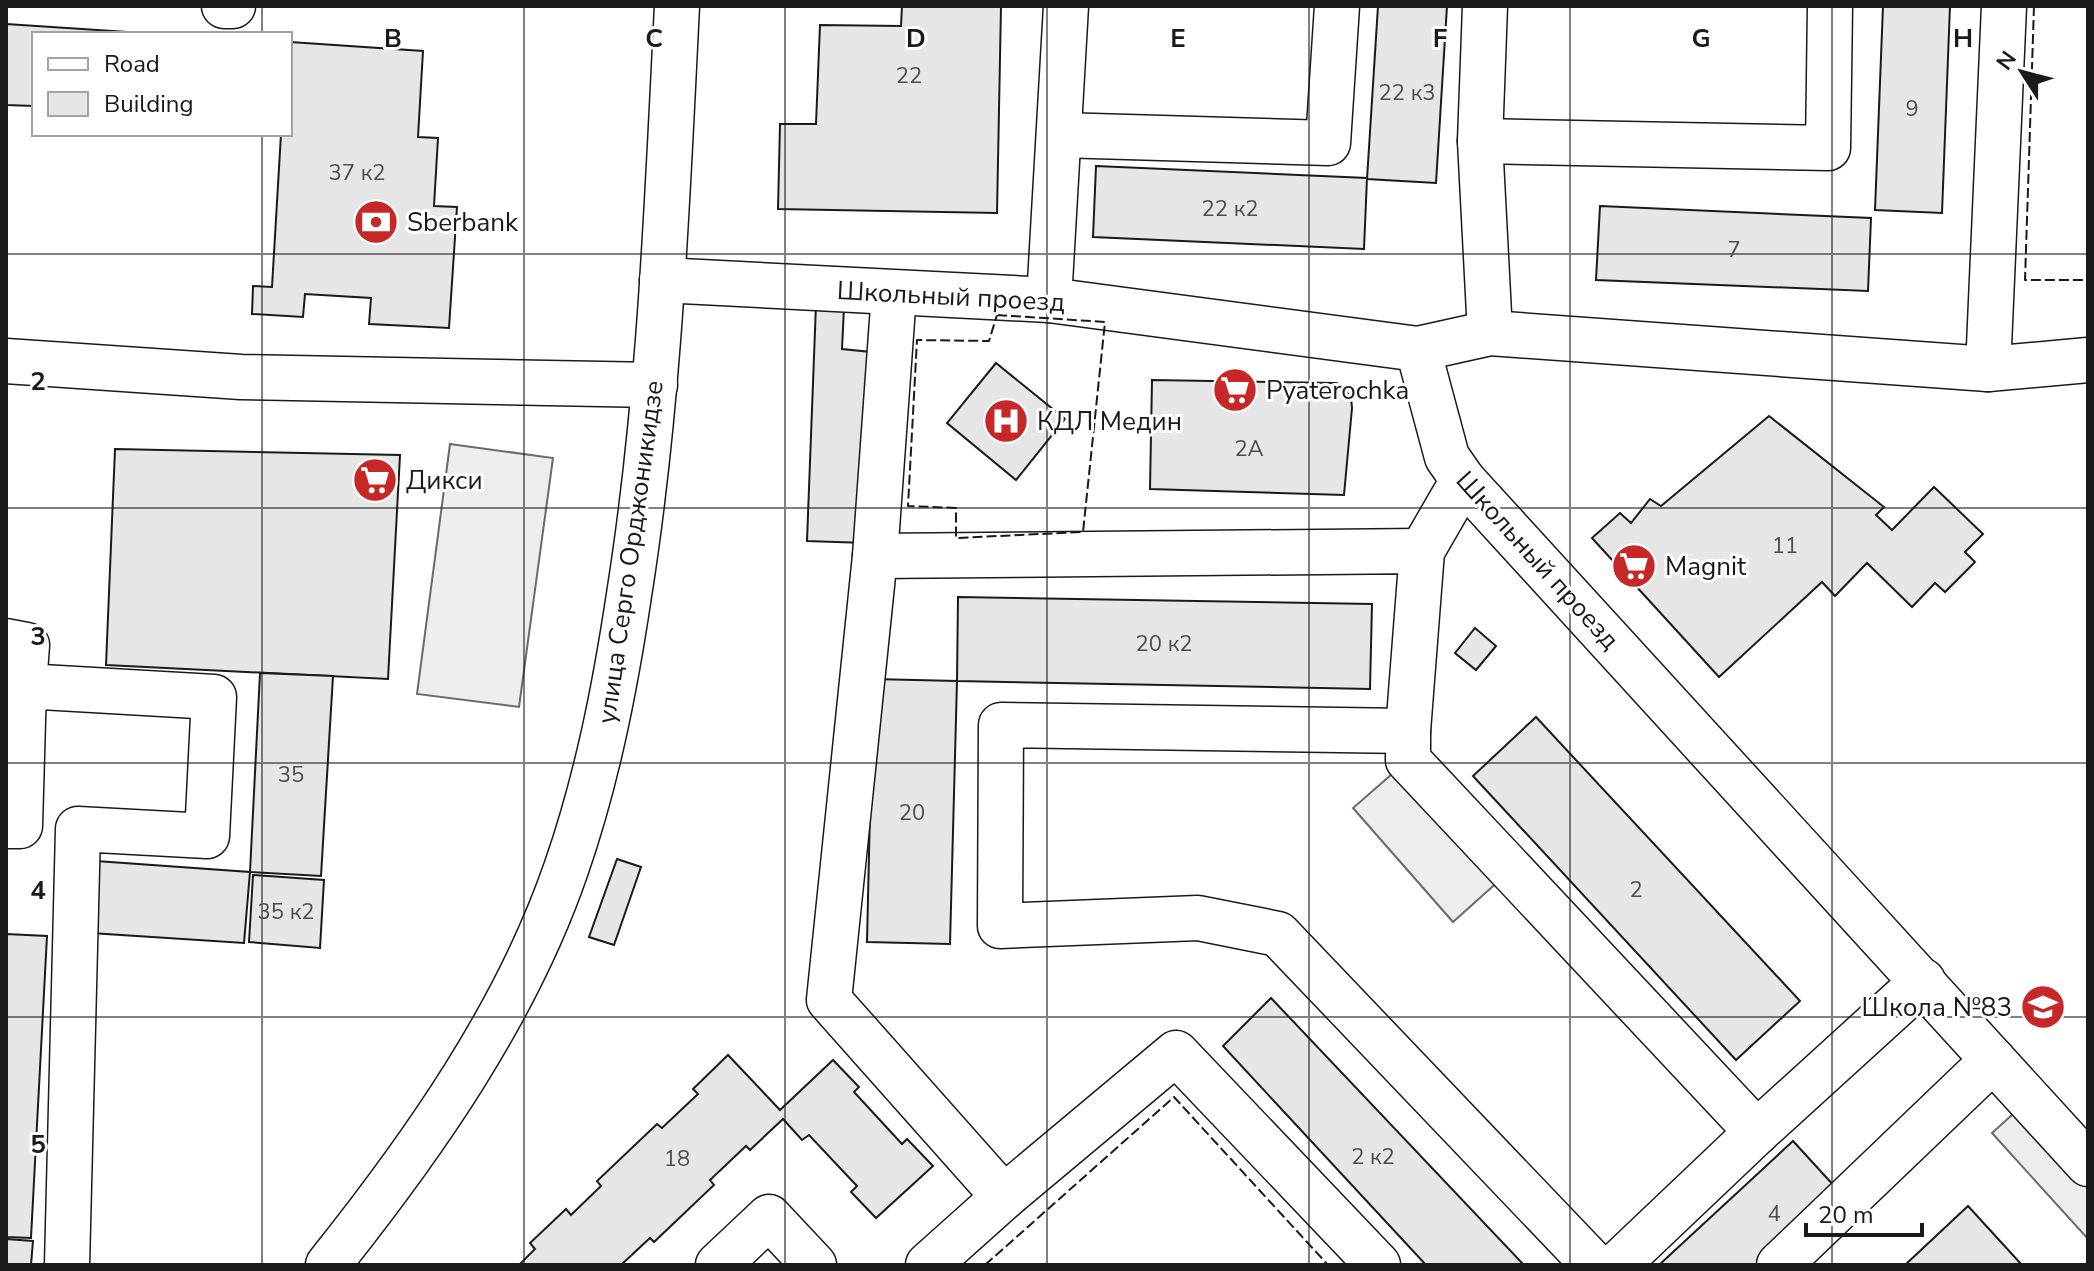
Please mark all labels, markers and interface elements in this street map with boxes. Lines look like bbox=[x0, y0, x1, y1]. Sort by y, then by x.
text: B bbox=[384, 21, 402, 56]
text: C bbox=[645, 21, 663, 56]
text: D bbox=[906, 21, 926, 56]
text: E bbox=[1170, 21, 1186, 56]
text: F bbox=[1433, 21, 1447, 56]
text: G bbox=[1691, 21, 1711, 56]
text: H bbox=[1953, 21, 1973, 56]
legend bbox=[32, 32, 292, 136]
north arrow bbox=[1982, 32, 2062, 112]
text: N bbox=[1990, 45, 2024, 76]
text: Road bbox=[104, 48, 160, 80]
house number: 22 bbox=[896, 61, 922, 91]
house number: 22 к3 bbox=[1379, 78, 1435, 108]
text: Building bbox=[104, 88, 194, 120]
house number: 9 bbox=[1905, 94, 1919, 124]
house number: 37 к2 bbox=[329, 158, 385, 188]
house number: 22 к2 bbox=[1202, 194, 1258, 224]
bank icon: Sberbank bbox=[352, 198, 400, 246]
place label: Sberbank bbox=[407, 205, 519, 240]
house number: 7 bbox=[1727, 235, 1741, 265]
street label: Школьный проезд bbox=[836, 273, 1066, 320]
text: 2 bbox=[30, 364, 46, 399]
supermarket icon: Pyaterochka bbox=[1211, 366, 1259, 414]
place label: Pyaterochka bbox=[1266, 373, 1409, 408]
street label: улица Серго Орджоникидзе bbox=[589, 378, 672, 726]
hospital icon: КДЛ Медин bbox=[982, 397, 1030, 445]
place label: КДЛ Медин bbox=[1037, 404, 1182, 439]
house number: 2А bbox=[1234, 434, 1264, 464]
supermarket icon: Дикси bbox=[351, 456, 399, 504]
place label: Дикси bbox=[406, 463, 483, 498]
street label: Школьный проезд bbox=[1448, 464, 1627, 657]
house number: 11 bbox=[1772, 531, 1798, 561]
supermarket icon: Magnit bbox=[1610, 542, 1658, 590]
place label: Magnit bbox=[1665, 549, 1747, 584]
text: 3 bbox=[30, 619, 46, 654]
house number: 20 к2 bbox=[1136, 629, 1192, 659]
house number: 35 bbox=[278, 760, 304, 790]
house number: 20 bbox=[899, 798, 925, 828]
text: 4 bbox=[30, 873, 46, 908]
house number: 2 bbox=[1629, 875, 1643, 905]
house number: 35 к2 bbox=[258, 897, 314, 927]
school or university icon: Школа №83 bbox=[2019, 983, 2067, 1031]
place label: Школа №83 bbox=[1862, 990, 2012, 1025]
text: 5 bbox=[30, 1127, 46, 1162]
house number: 2 к2 bbox=[1351, 1142, 1395, 1172]
house number: 18 bbox=[664, 1144, 690, 1174]
scale bar bbox=[1806, 1187, 1922, 1237]
house number: 4 bbox=[1767, 1199, 1781, 1229]
text: 20 m bbox=[1818, 1199, 1874, 1231]

